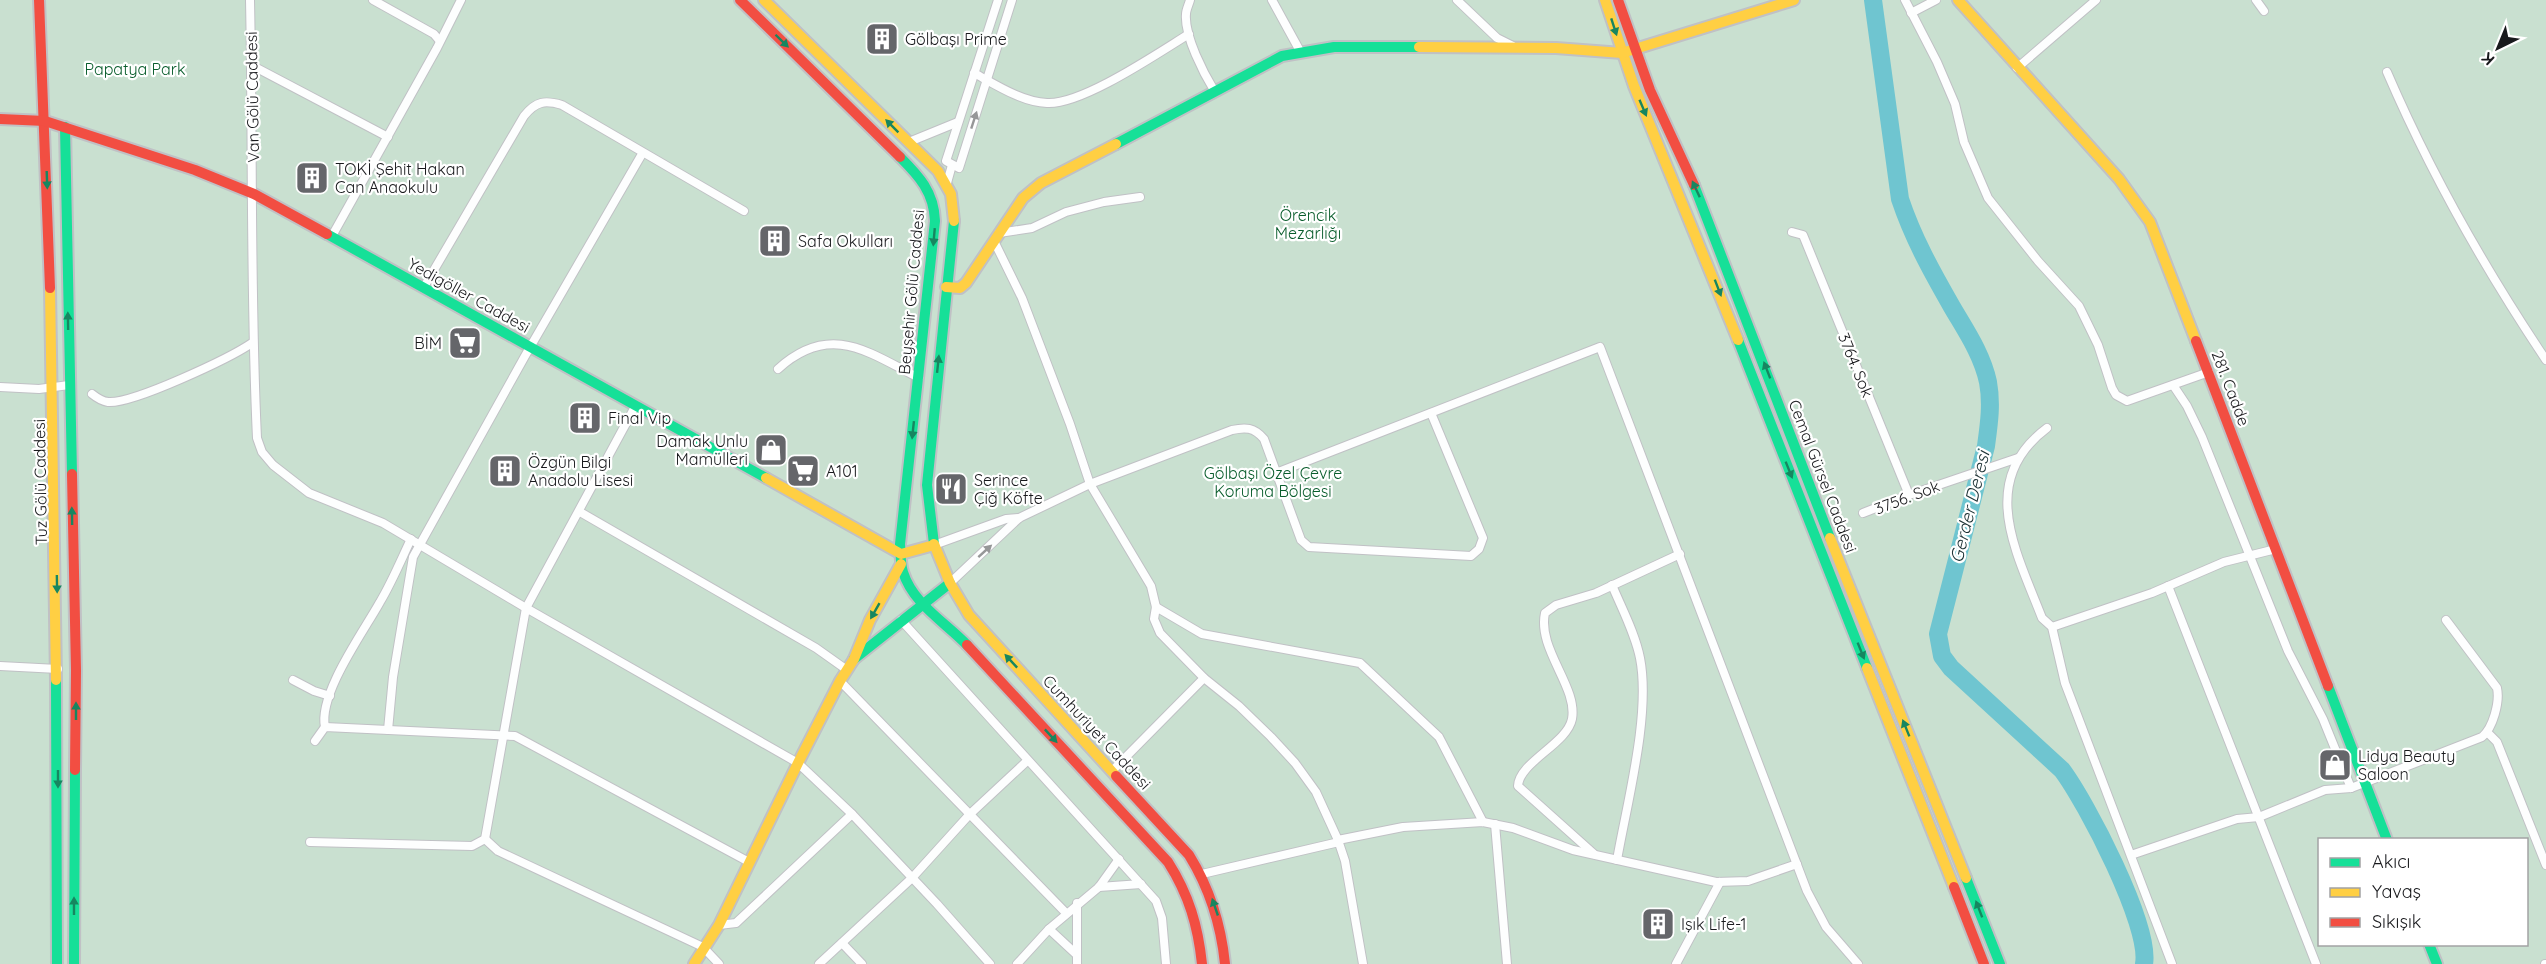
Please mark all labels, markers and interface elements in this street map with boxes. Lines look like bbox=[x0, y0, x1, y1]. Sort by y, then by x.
one-way arrow bbox=[1609, 18, 1619, 36]
north arrow bbox=[2468, 18, 2528, 78]
building icon: Gölbaşı Prime bbox=[864, 21, 900, 57]
place label: Gölbaşı Prime bbox=[905, 29, 1007, 49]
street label: Van Gölü Caddesi bbox=[241, 31, 263, 163]
one-way arrow bbox=[774, 34, 789, 48]
text: K bbox=[2477, 48, 2498, 70]
park label: Papatya Park bbox=[85, 59, 186, 79]
one-way arrow bbox=[1638, 99, 1648, 117]
one-way arrow bbox=[970, 111, 980, 129]
one-way arrow bbox=[886, 119, 900, 133]
place label: TOKİ Şehit Hakan Can Anaokulu bbox=[335, 159, 465, 197]
building icon: TOKİ Şehit Hakan Can Anaokulu bbox=[294, 160, 330, 196]
one-way arrow bbox=[43, 170, 52, 189]
one-way arrow bbox=[1691, 181, 1700, 198]
park label: Örencik Mezarlığı bbox=[1275, 205, 1341, 243]
street label: Beyşehir Gölü Caddesi bbox=[894, 209, 928, 375]
building icon: Safa Okulları bbox=[757, 223, 793, 259]
one-way arrow bbox=[929, 227, 939, 246]
place label: Safa Okulları bbox=[798, 231, 893, 251]
street label: Yedigöller Caddesi bbox=[405, 253, 533, 337]
one-way arrow bbox=[1714, 279, 1723, 297]
one-way arrow bbox=[63, 311, 73, 330]
supermarket icon: BİM bbox=[447, 325, 483, 361]
street label: 3764. Sok bbox=[1834, 330, 1878, 400]
place label: BİM bbox=[414, 333, 442, 353]
street label: 281. Cadde bbox=[2207, 347, 2255, 429]
one-way arrow bbox=[933, 354, 943, 373]
one-way arrow bbox=[1762, 361, 1772, 379]
street label: Cemal Gürsel Caddesi bbox=[1785, 397, 1861, 555]
building icon: Final Vip bbox=[567, 400, 603, 436]
place label: Final Vip bbox=[608, 408, 671, 428]
street label: Tuz Gölü Caddesi bbox=[29, 419, 51, 545]
one-way arrow bbox=[908, 421, 918, 440]
place label: Damak Unlu Mamülleri bbox=[656, 431, 748, 469]
shop icon: Damak Unlu Mamülleri bbox=[753, 432, 789, 468]
water label: Gerder Deresi bbox=[1945, 447, 1995, 565]
place label: Özgün Bilgi Anadolu Lisesi bbox=[528, 452, 633, 490]
building icon: Özgün Bilgi Anadolu Lisesi bbox=[487, 453, 523, 489]
supermarket icon: A101 bbox=[785, 453, 821, 489]
place label: A101 bbox=[826, 461, 858, 481]
one-way arrow bbox=[1784, 461, 1794, 479]
park label: Gölbaşı Özel Çevre Koruma Bölgesi bbox=[1204, 463, 1342, 501]
place label: Serince Çiğ Köfte bbox=[974, 470, 1043, 508]
restaurant icon: Serince Çiğ Köfte bbox=[933, 471, 969, 507]
street label: 3756. Sok bbox=[1871, 475, 1943, 519]
one-way arrow bbox=[68, 506, 77, 525]
one-way arrow bbox=[977, 545, 992, 558]
one-way arrow bbox=[52, 575, 61, 594]
one-way arrow bbox=[870, 603, 880, 620]
one-way arrow bbox=[1857, 642, 1866, 660]
one-way arrow bbox=[1005, 655, 1019, 669]
street label: Cumhuriyet Caddesi bbox=[1039, 671, 1155, 793]
one-way arrow bbox=[71, 701, 80, 720]
one-way arrow bbox=[1901, 719, 1911, 737]
one-way arrow bbox=[1043, 729, 1057, 743]
place label: Lidya Beauty Saloon bbox=[2358, 746, 2455, 784]
shop icon: Lidya Beauty Saloon bbox=[2317, 747, 2353, 783]
one-way arrow bbox=[53, 770, 63, 789]
legend bbox=[2318, 838, 2528, 946]
text: Akıcı bbox=[2372, 850, 2410, 873]
text: Yavaş bbox=[2372, 880, 2421, 903]
one-way arrow bbox=[69, 896, 79, 915]
one-way arrow bbox=[1210, 898, 1219, 916]
one-way arrow bbox=[1974, 900, 1983, 918]
building icon: Işık Life-1 bbox=[1640, 906, 1676, 942]
text: Sıkışık bbox=[2372, 910, 2421, 933]
place label: Işık Life-1 bbox=[1681, 914, 1746, 934]

